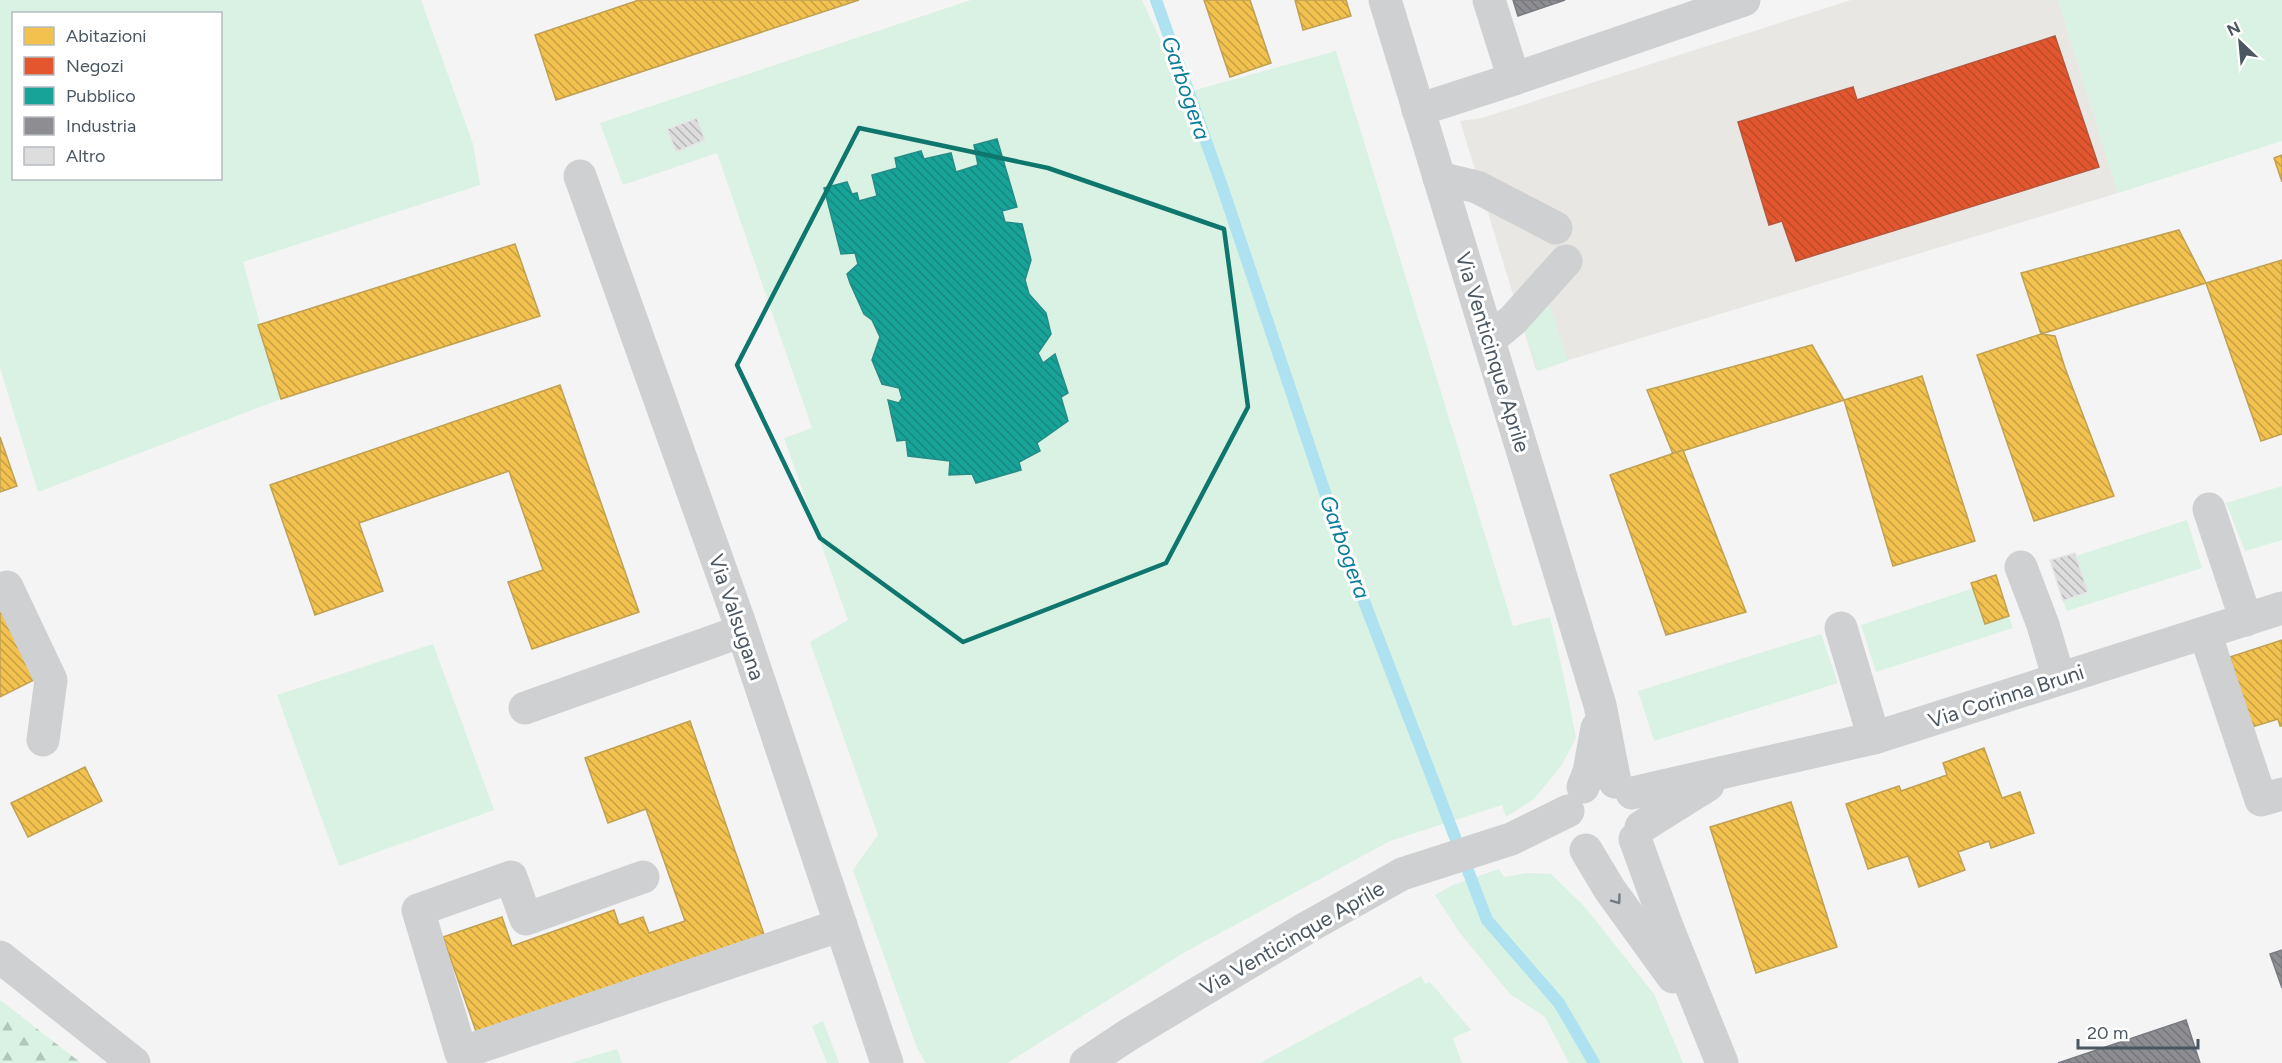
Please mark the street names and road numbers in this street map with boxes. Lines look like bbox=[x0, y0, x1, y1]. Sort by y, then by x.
street label: Via Venticinque Aprile bbox=[1451, 249, 1535, 455]
street label: Via Valsugana bbox=[704, 551, 770, 683]
street label: Via Corinna Bruni bbox=[1925, 659, 2087, 733]
street label: Via Venticinque Aprile bbox=[1196, 875, 1388, 1001]

